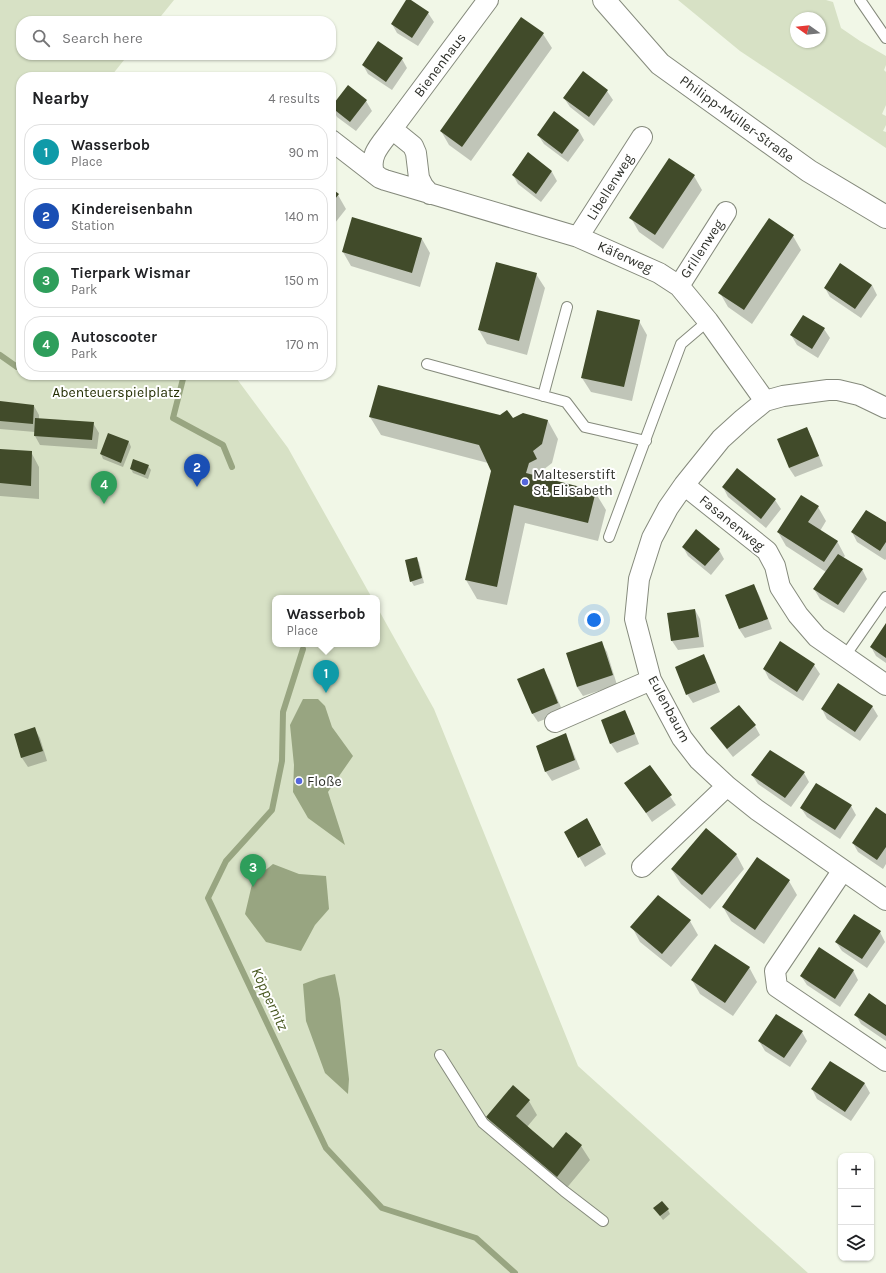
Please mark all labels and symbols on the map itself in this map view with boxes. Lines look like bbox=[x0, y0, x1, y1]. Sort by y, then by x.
north arrow bbox=[790, 12, 826, 48]
street label: Bienenhaus bbox=[410, 29, 470, 101]
street label: Philipp-Müller-Straße bbox=[676, 72, 798, 166]
street label: Libellenweg bbox=[583, 151, 637, 223]
street label: Grillenweg bbox=[677, 216, 727, 282]
street label: Käferweg bbox=[595, 237, 655, 277]
park label: Abenteuerspielplatz bbox=[52, 384, 180, 401]
pin: 2 bbox=[184, 454, 210, 487]
place label: Malteserstift St. Elisabeth bbox=[533, 466, 615, 499]
pin: 4 bbox=[91, 471, 117, 504]
marker: Malteserstift St. Elisabeth bbox=[520, 477, 530, 487]
street label: Fasanenweg bbox=[696, 492, 768, 555]
your location bbox=[584, 610, 604, 630]
pin: 1 bbox=[313, 660, 339, 693]
street label: Eulenbaum bbox=[644, 673, 694, 745]
place label: Floße bbox=[307, 773, 342, 790]
marker: Floße bbox=[294, 776, 304, 786]
pin: 3 bbox=[240, 854, 266, 887]
water label: Köppernitz bbox=[248, 965, 293, 1034]

